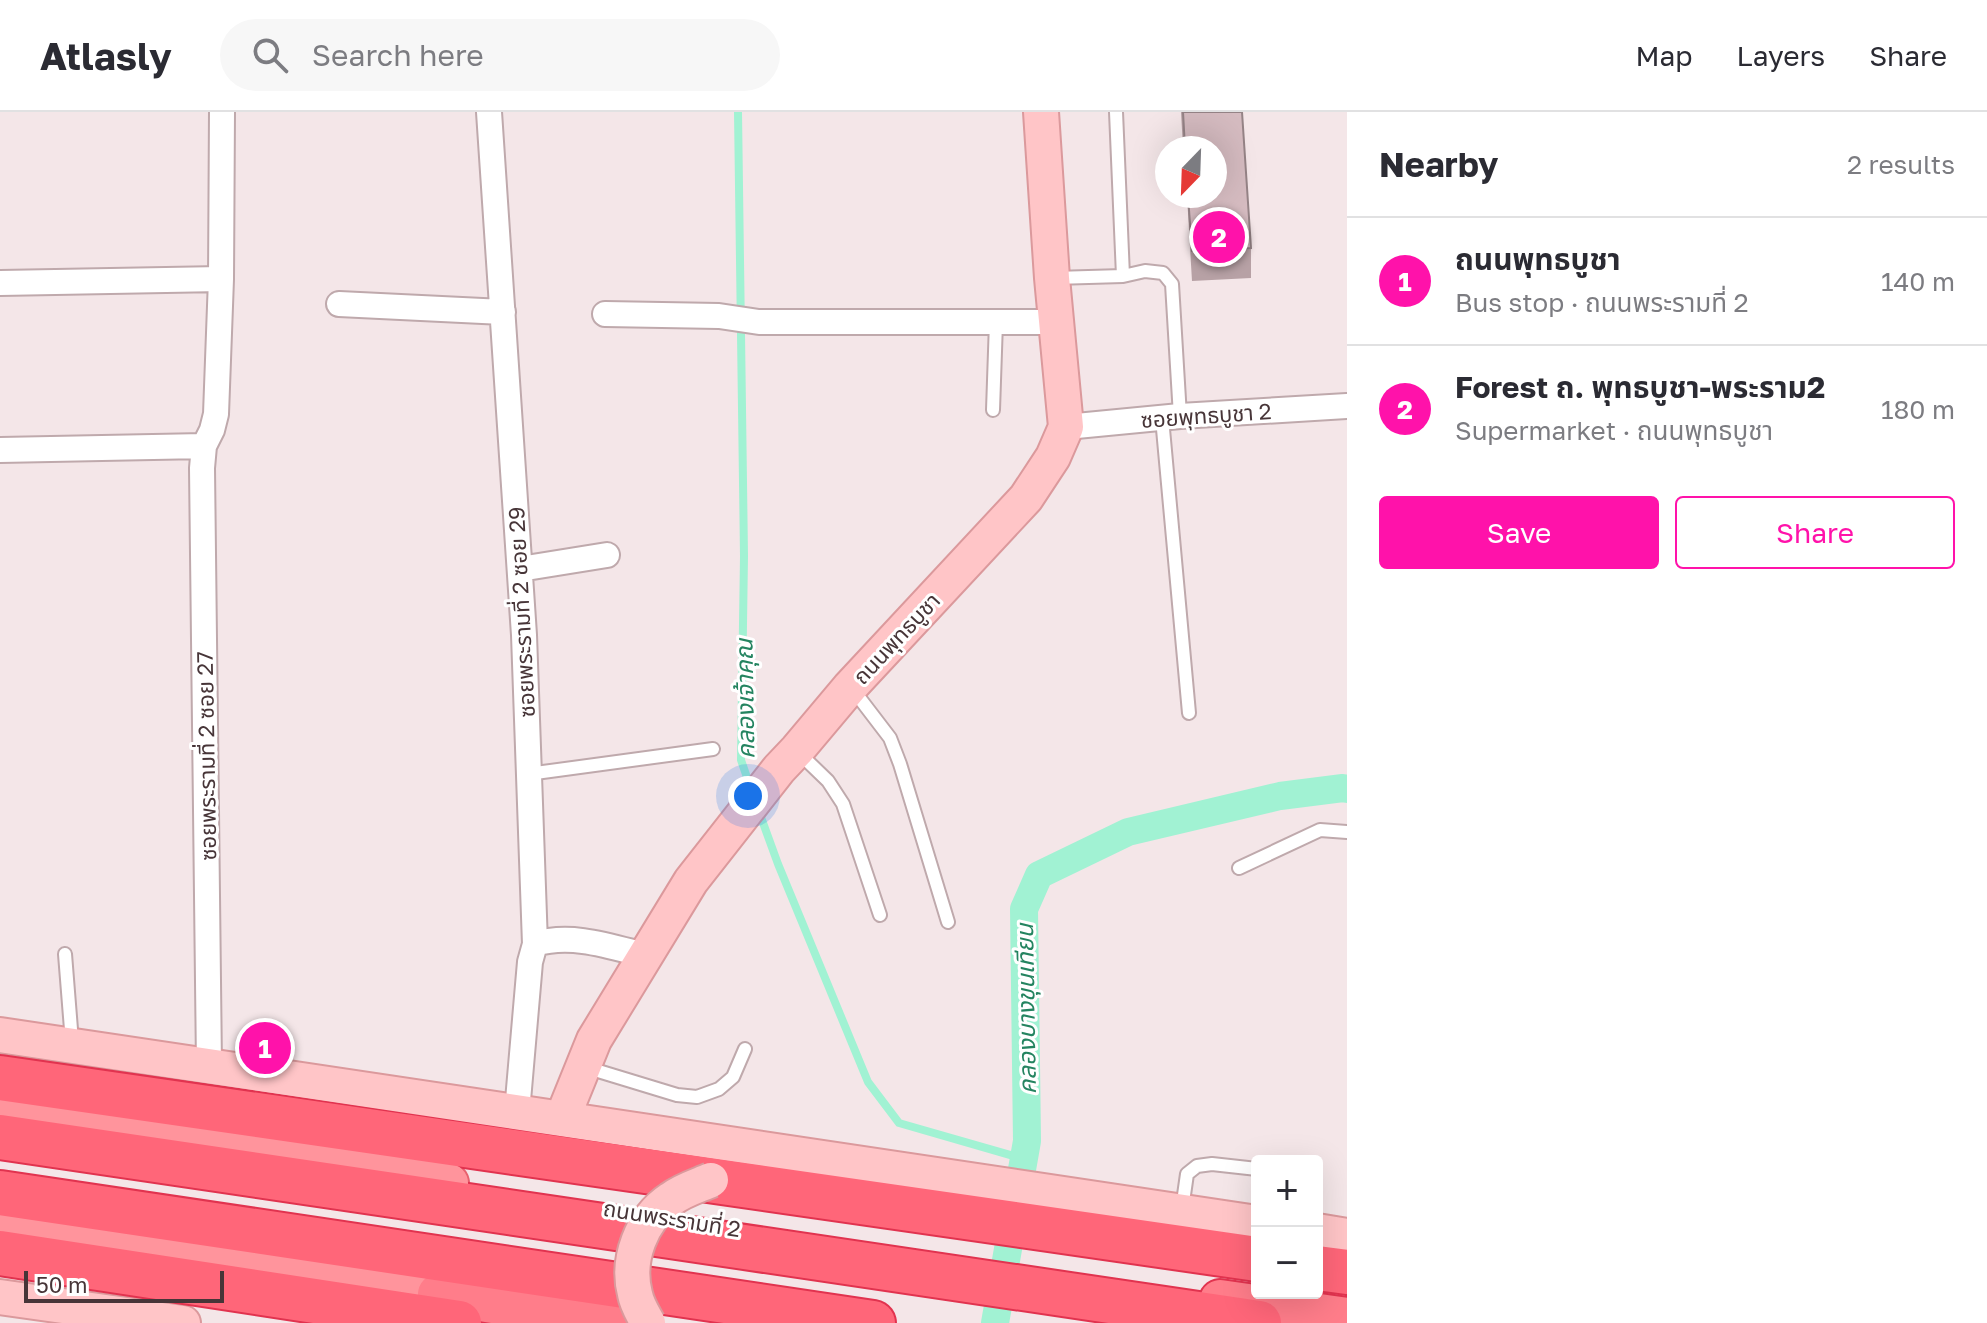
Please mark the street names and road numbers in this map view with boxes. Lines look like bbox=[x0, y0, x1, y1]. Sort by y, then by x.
street label: ซอยพุทธบูชา 2 bbox=[1140, 397, 1272, 434]
street label: ซอยพระรามที่ 2 ซอย 29 bbox=[501, 506, 540, 718]
street label: ถนนพุทธบูชา bbox=[847, 587, 946, 690]
street label: ซอยพระรามที่ 2 ซอย 27 bbox=[190, 651, 221, 861]
street label: ถนนพระรามที่ 2 bbox=[601, 1193, 743, 1242]

